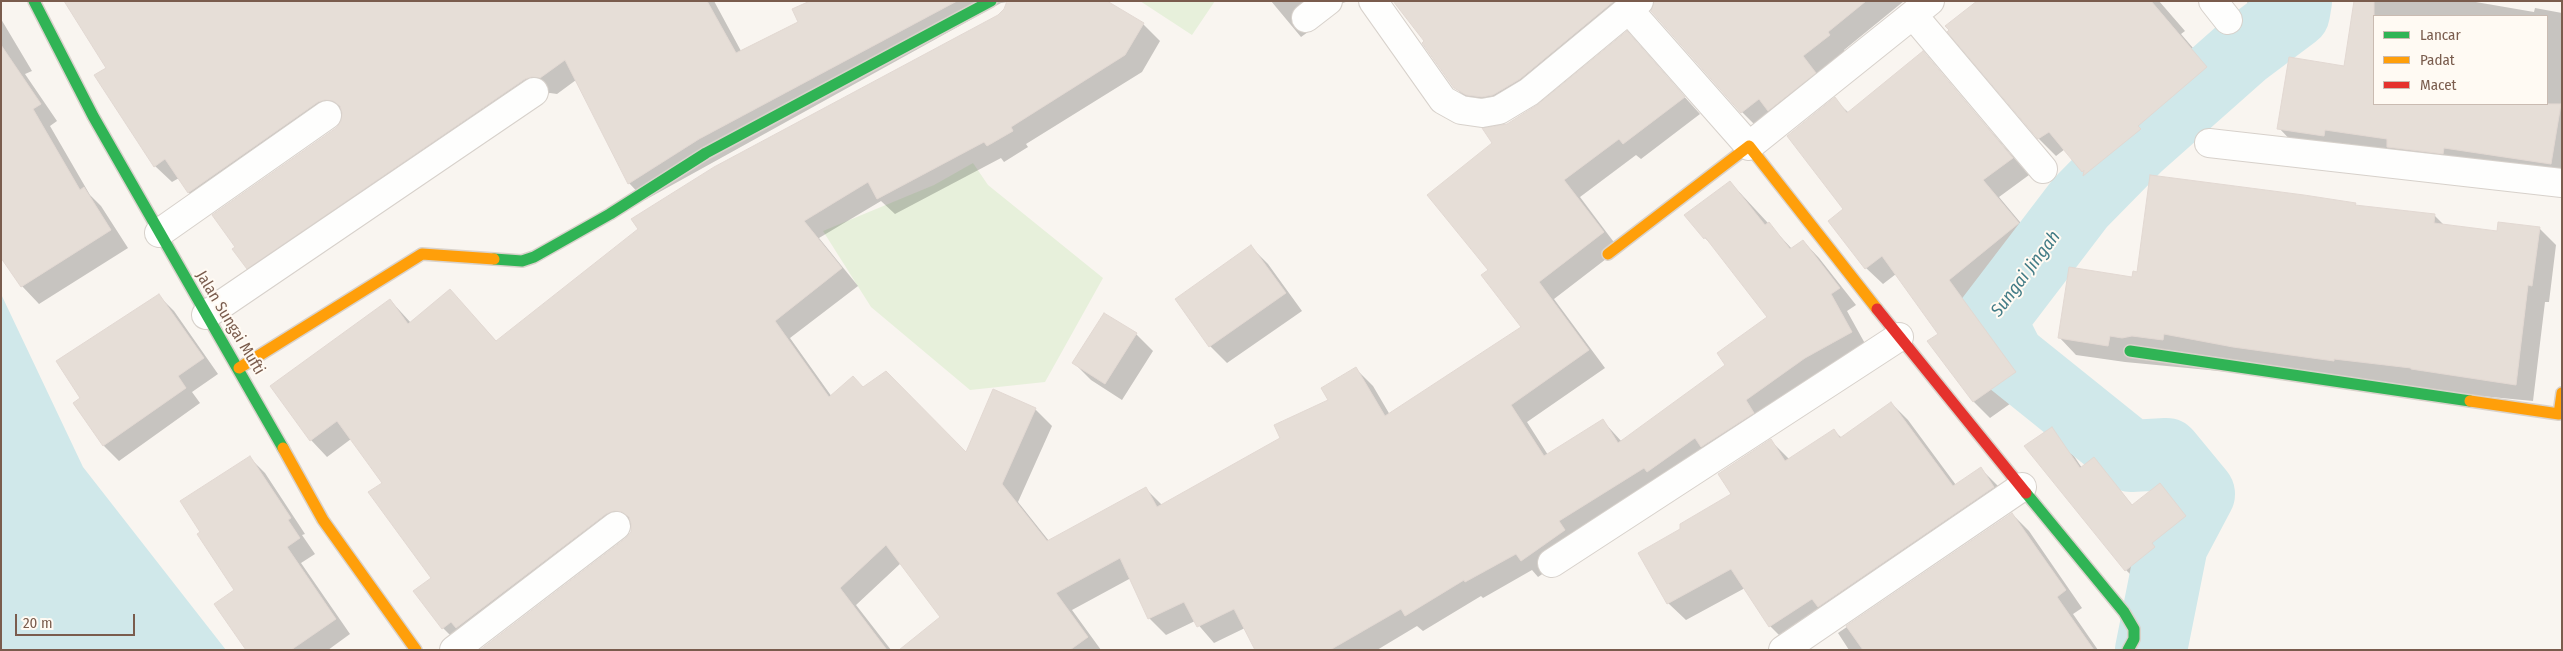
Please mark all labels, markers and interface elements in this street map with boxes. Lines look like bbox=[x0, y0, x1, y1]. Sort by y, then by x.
legend bbox=[2373, 15, 2548, 105]
text: Lancar bbox=[2420, 26, 2461, 44]
text: Padat bbox=[2420, 51, 2455, 69]
text: Macet bbox=[2420, 76, 2456, 94]
water label: Sungai Jingah bbox=[1987, 227, 2065, 321]
street label: Jalan Sungai Mufti bbox=[191, 268, 269, 378]
scale bar bbox=[18, 604, 138, 636]
text: 20 m bbox=[23, 614, 53, 632]

